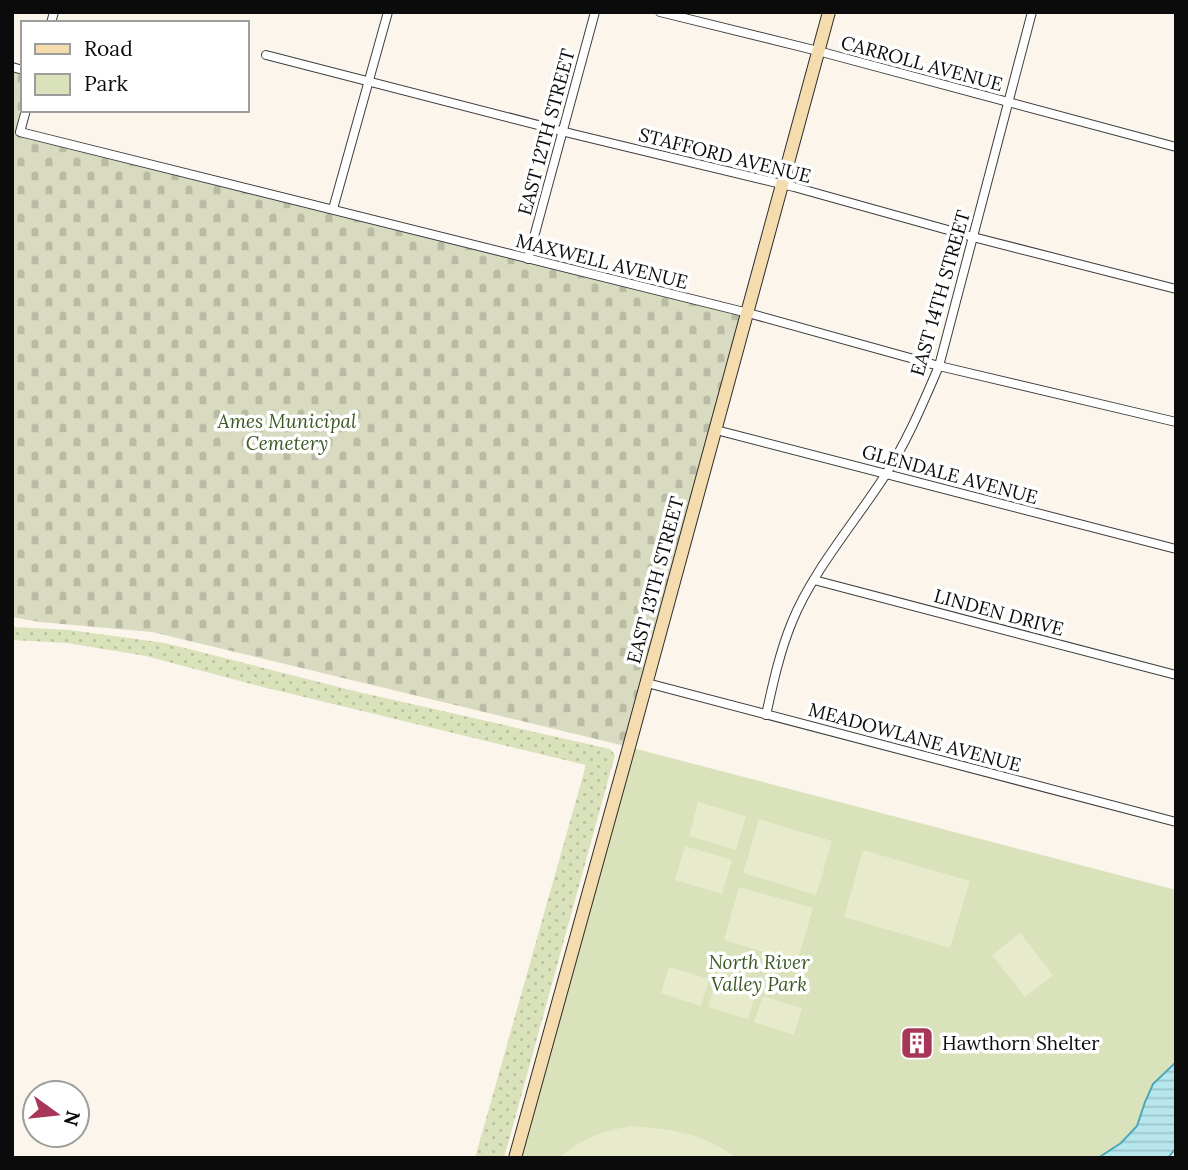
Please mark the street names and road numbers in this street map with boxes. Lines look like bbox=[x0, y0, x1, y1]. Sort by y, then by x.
street label: CARROLL AVENUE bbox=[838, 30, 1006, 96]
street label: EAST 12TH STREET bbox=[512, 46, 580, 218]
street label: STAFFORD AVENUE bbox=[636, 122, 814, 188]
street label: EAST 14TH STREET bbox=[905, 207, 975, 379]
street label: MAXWELL AVENUE bbox=[513, 228, 691, 294]
street label: GLENDALE AVENUE bbox=[859, 439, 1041, 509]
street label: EAST 13TH STREET bbox=[621, 494, 689, 666]
street label: LINDEN DRIVE bbox=[931, 583, 1067, 641]
street label: MEADOWLANE AVENUE bbox=[806, 697, 1024, 777]

